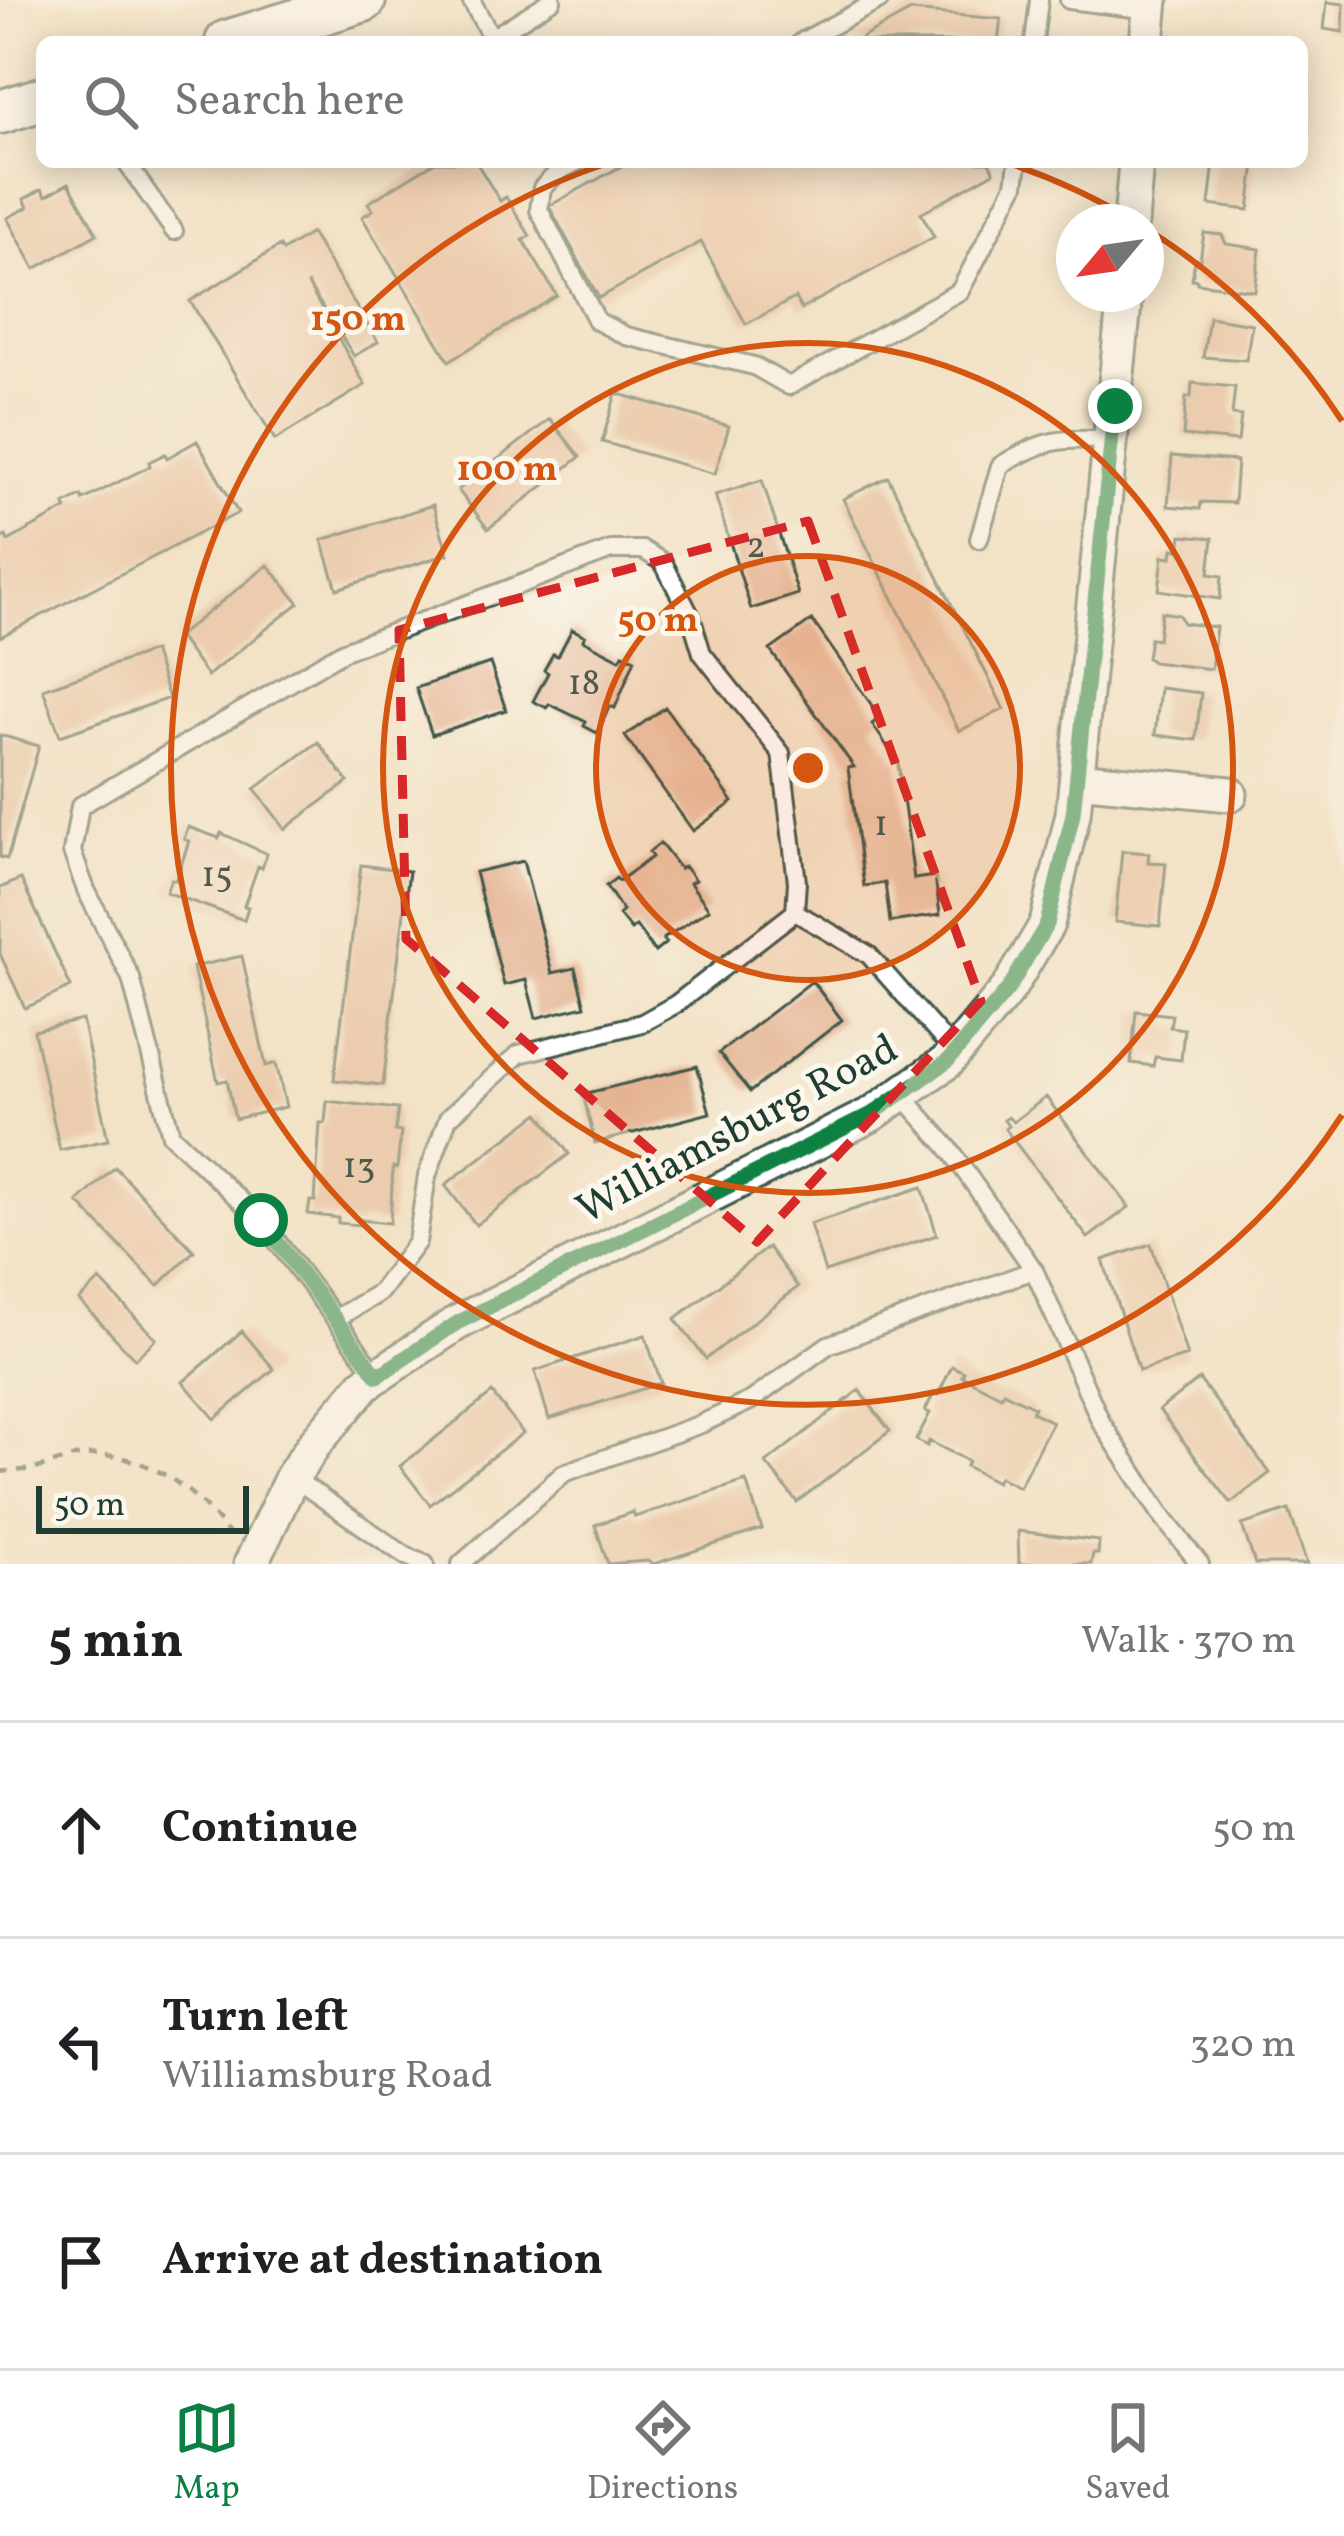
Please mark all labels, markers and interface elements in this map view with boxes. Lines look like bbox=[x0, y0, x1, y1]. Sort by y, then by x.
search box bbox=[36, 36, 1308, 168]
icon: search bbox=[78, 69, 144, 135]
text: Search here bbox=[174, 71, 405, 134]
north arrow bbox=[1056, 204, 1164, 312]
text: 150 m bbox=[310, 296, 406, 346]
route end bbox=[1088, 379, 1142, 433]
text: 100 m bbox=[456, 446, 558, 496]
house number: 2 bbox=[746, 523, 766, 573]
text: 50 m bbox=[617, 597, 699, 647]
house number: 18 bbox=[568, 660, 600, 710]
centre of rings bbox=[787, 747, 829, 789]
house number: 1 bbox=[874, 801, 888, 851]
house number: 15 bbox=[201, 852, 233, 902]
street label: Williamsburg Road bbox=[567, 1021, 909, 1241]
house number: 13 bbox=[343, 1143, 375, 1193]
route start bbox=[234, 1193, 288, 1247]
scale bar bbox=[36, 1480, 249, 1533]
text: 50 m bbox=[54, 1484, 125, 1530]
text: 5 min bbox=[48, 1607, 184, 1678]
text: Walk · 370 m bbox=[1081, 1615, 1296, 1669]
icon: ahead bbox=[48, 1797, 114, 1863]
text: Continue bbox=[162, 1798, 358, 1861]
text: 50 m bbox=[1212, 1803, 1296, 1857]
text: Turn left bbox=[162, 1987, 348, 2050]
icon: left bbox=[48, 2013, 114, 2079]
text: 320 m bbox=[1190, 2019, 1296, 2073]
text: Williamsburg Road bbox=[162, 2050, 493, 2104]
icon: arrive bbox=[48, 2229, 114, 2295]
text: Arrive at destination bbox=[162, 2230, 603, 2293]
tab: Map bbox=[174, 2395, 240, 2513]
tab: Directions bbox=[587, 2395, 738, 2513]
tab: Saved bbox=[1085, 2395, 1170, 2513]

